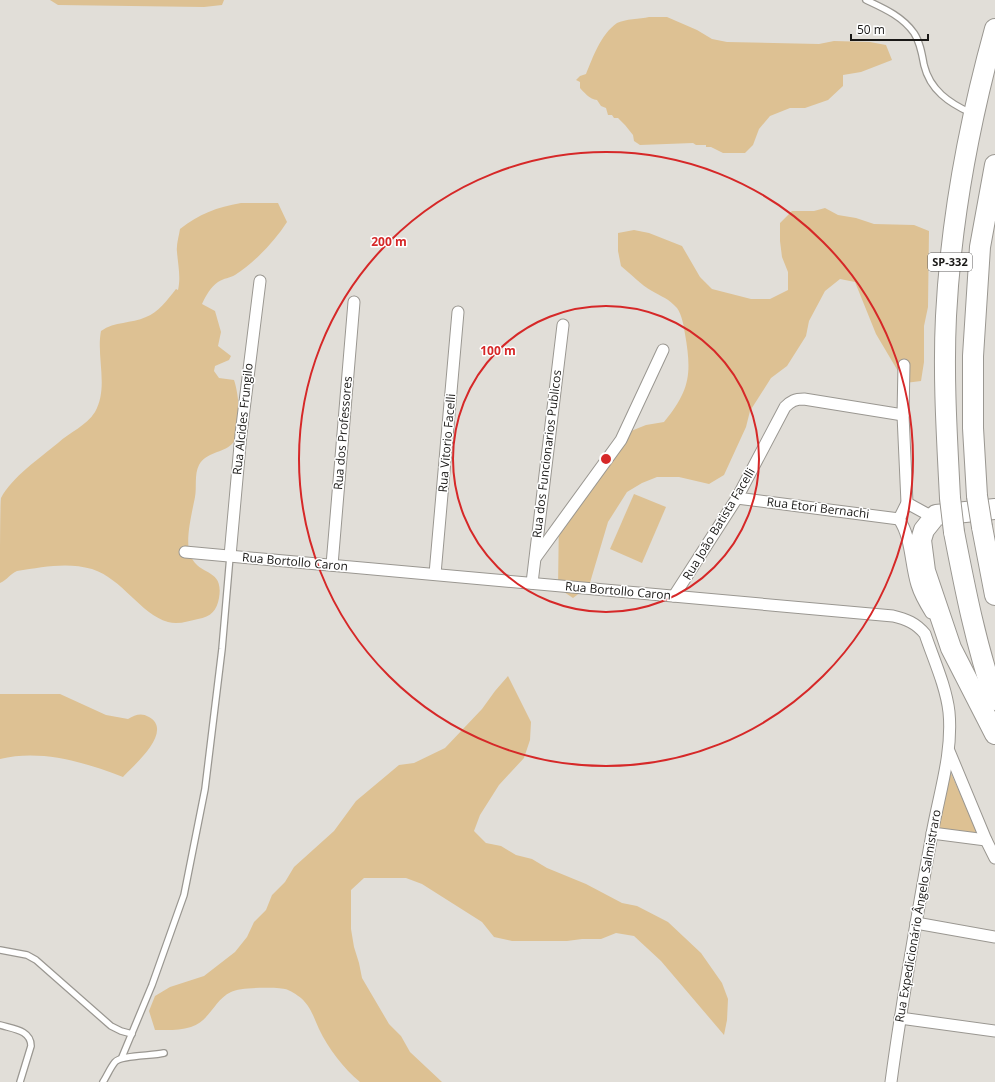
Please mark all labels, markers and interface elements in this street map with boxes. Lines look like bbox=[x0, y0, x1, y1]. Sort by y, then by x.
scale bar bbox=[851, 16, 928, 42]
text: 50 m bbox=[857, 21, 885, 38]
text: 200 m bbox=[371, 233, 407, 250]
road number: SP-332 bbox=[928, 253, 972, 271]
text: 100 m bbox=[480, 342, 516, 359]
street label: Rua Alcides Frungilo bbox=[228, 362, 257, 476]
street label: Rua dos Funcionarios Publicos bbox=[528, 368, 565, 539]
street label: Rua dos Professores bbox=[329, 375, 356, 491]
street label: Rua Vitorio Facelli bbox=[434, 393, 459, 493]
centre of rings bbox=[599, 452, 613, 466]
street label: Rua João Batista Facelli bbox=[678, 465, 759, 583]
street label: Rua Etori Bernachi bbox=[766, 493, 870, 522]
street label: Rua Bortollo Caron bbox=[241, 548, 349, 575]
street label: Rua Bortollo Caron bbox=[564, 577, 672, 604]
street label: Rua Expedicionário Ângelo Salmistraro bbox=[890, 808, 945, 1024]

